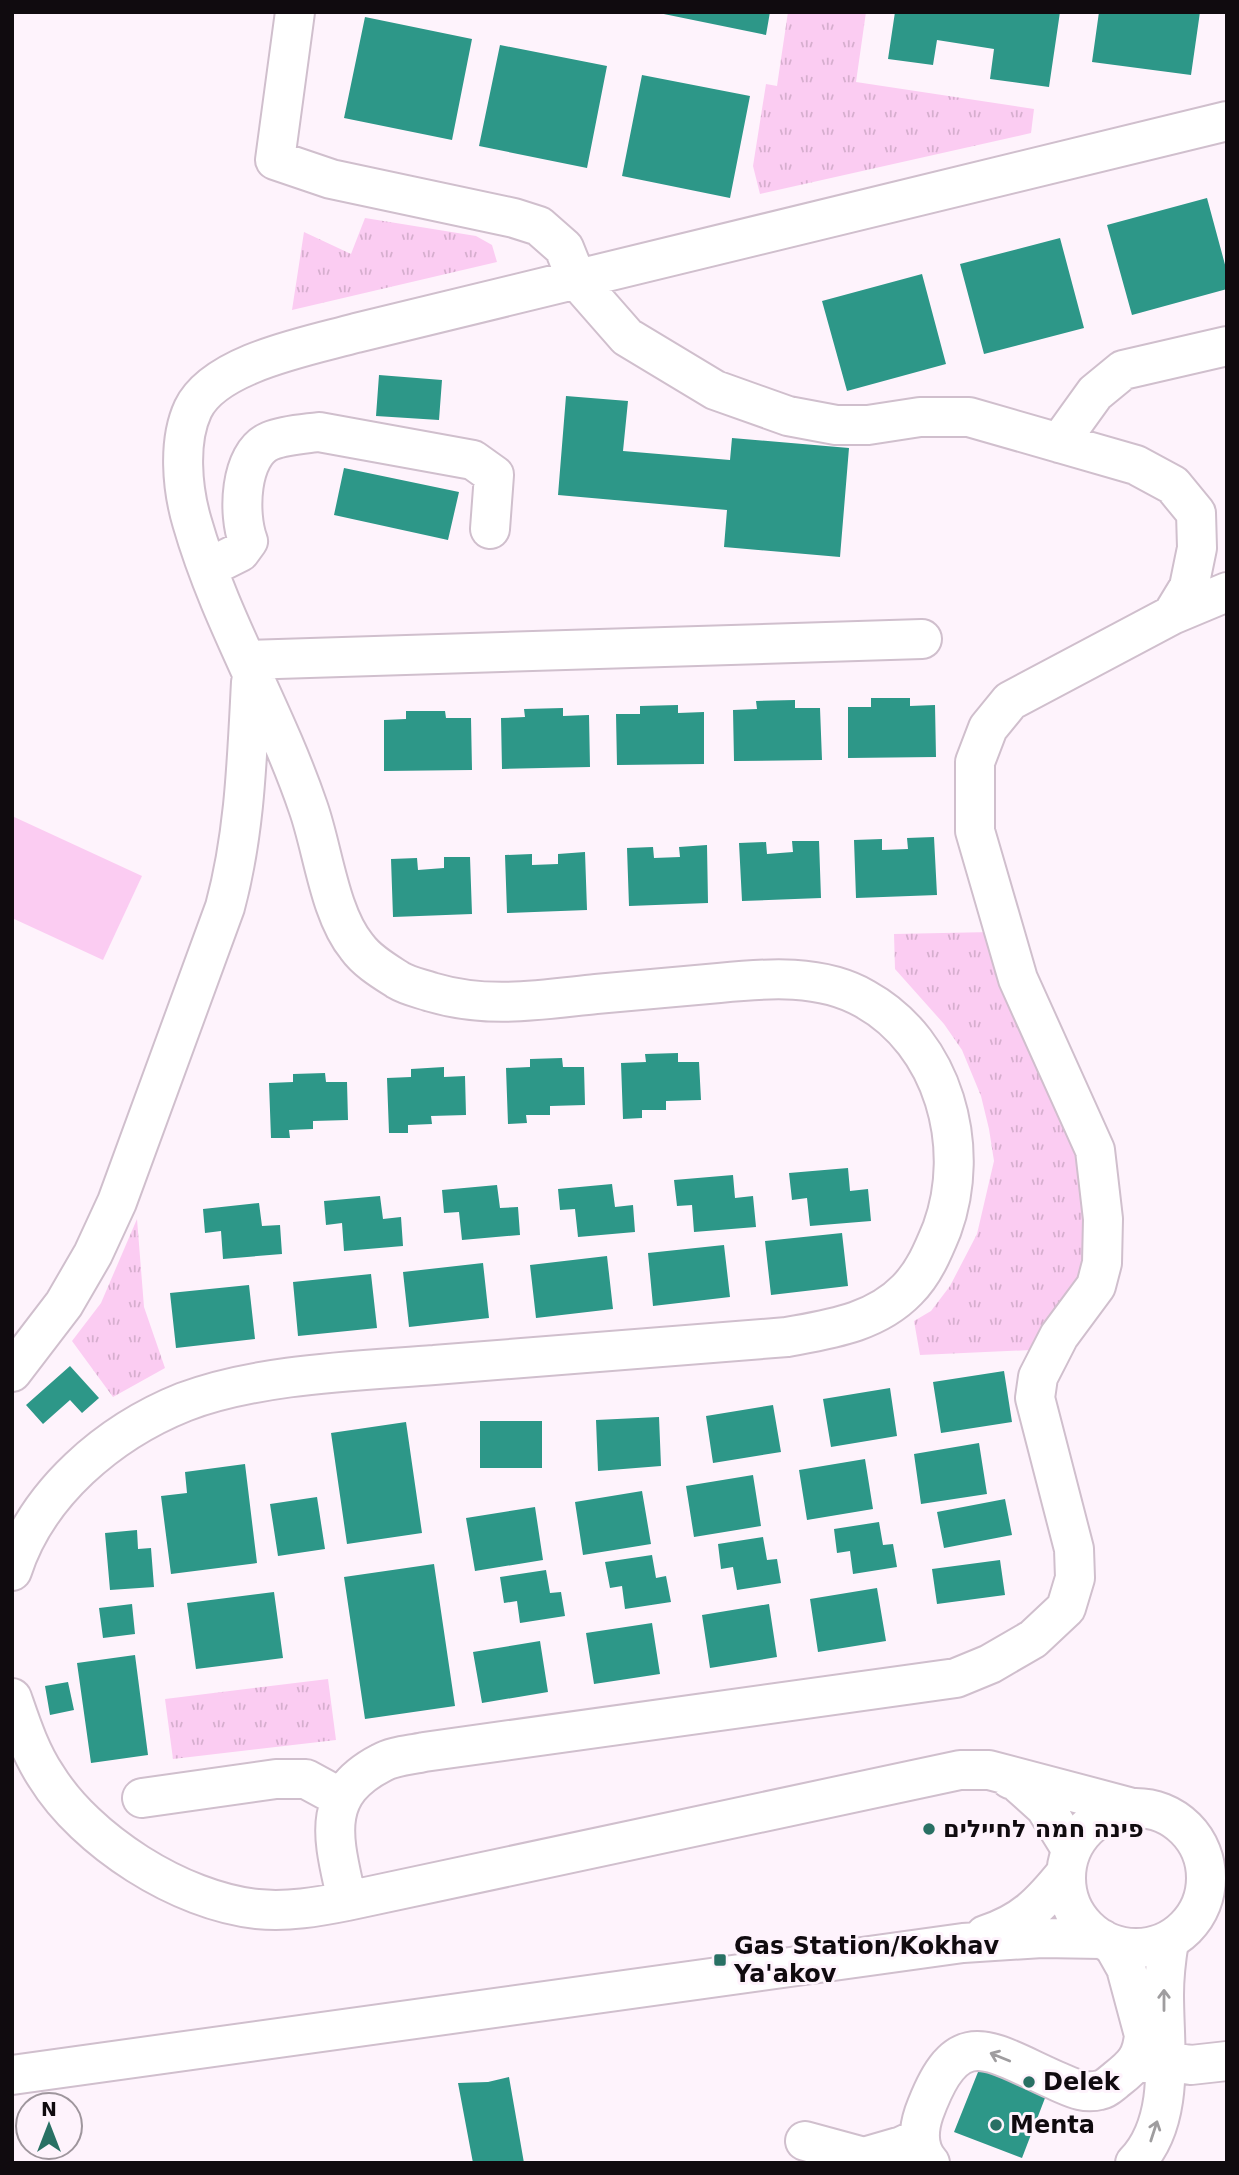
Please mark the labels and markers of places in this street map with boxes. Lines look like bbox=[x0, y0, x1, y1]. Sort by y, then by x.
place label: פינה חמה לחיילים bbox=[943, 1815, 1144, 1843]
marker: פינה חמה לחיילים bbox=[921, 1821, 937, 1837]
place label: Gas Station/Kokhav Ya'akov bbox=[733, 1932, 999, 1988]
marker: Gas Station/Kokhav Ya'akov bbox=[712, 1952, 728, 1968]
place label: Delek bbox=[1043, 2068, 1121, 2096]
marker: Delek bbox=[1021, 2074, 1037, 2090]
place label: Menta bbox=[1010, 2111, 1095, 2139]
marker: Menta bbox=[988, 2117, 1004, 2133]

